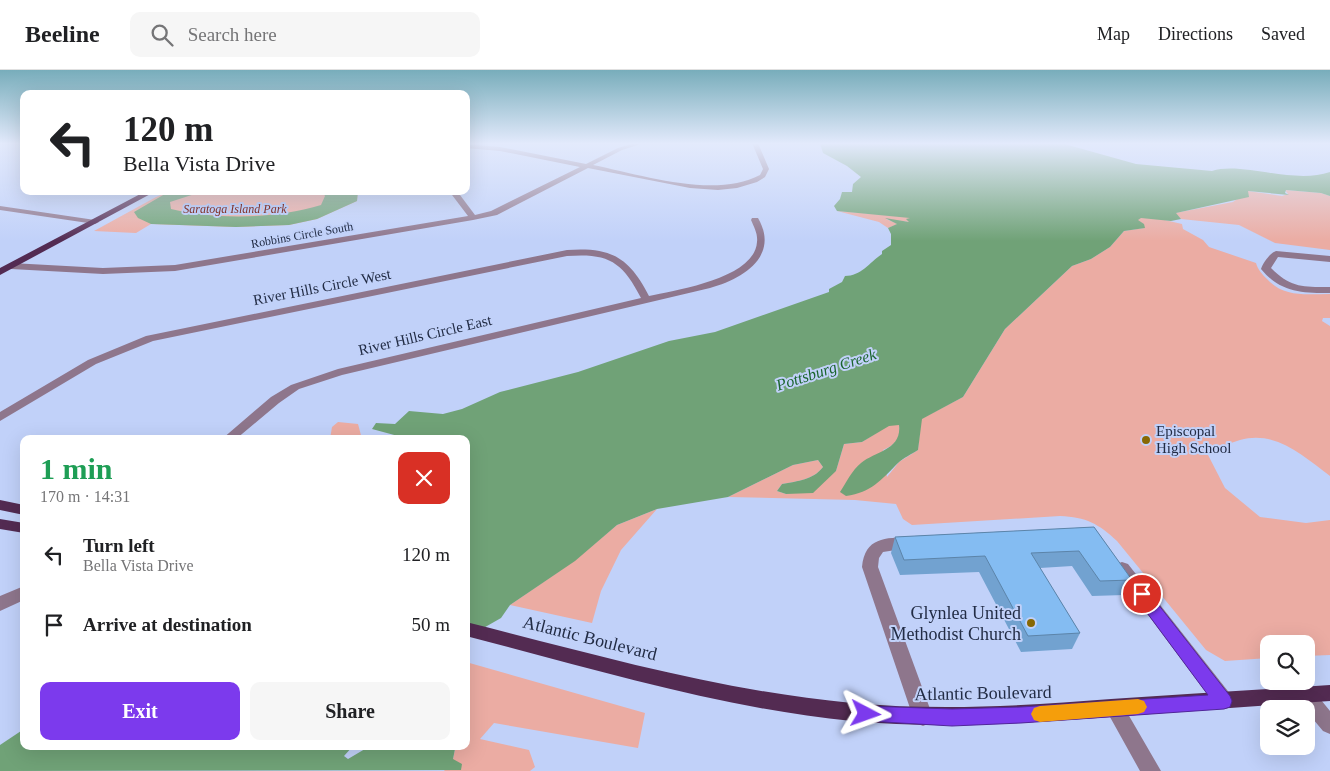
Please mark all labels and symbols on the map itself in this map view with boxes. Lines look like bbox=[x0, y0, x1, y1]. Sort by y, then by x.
park label: Saratoga Island Park bbox=[183, 202, 287, 216]
street label: Robbins Circle South bbox=[250, 219, 354, 251]
street label: River Hills Circle West bbox=[252, 266, 393, 308]
street label: River Hills Circle East bbox=[357, 312, 494, 358]
water label: Pottsburg Creek bbox=[773, 345, 879, 395]
place label: Episcopal High School bbox=[1156, 423, 1231, 456]
marker: Episcopal High School bbox=[1140, 434, 1152, 446]
pin bbox=[1121, 573, 1163, 615]
place label: Glynlea United Methodist Church bbox=[891, 603, 1021, 644]
street label: Atlantic Boulevard bbox=[521, 612, 659, 664]
marker: Glynlea United Methodist Church bbox=[1025, 617, 1037, 629]
street label: Atlantic Boulevard bbox=[914, 682, 1052, 704]
position arrow bbox=[839, 687, 891, 739]

